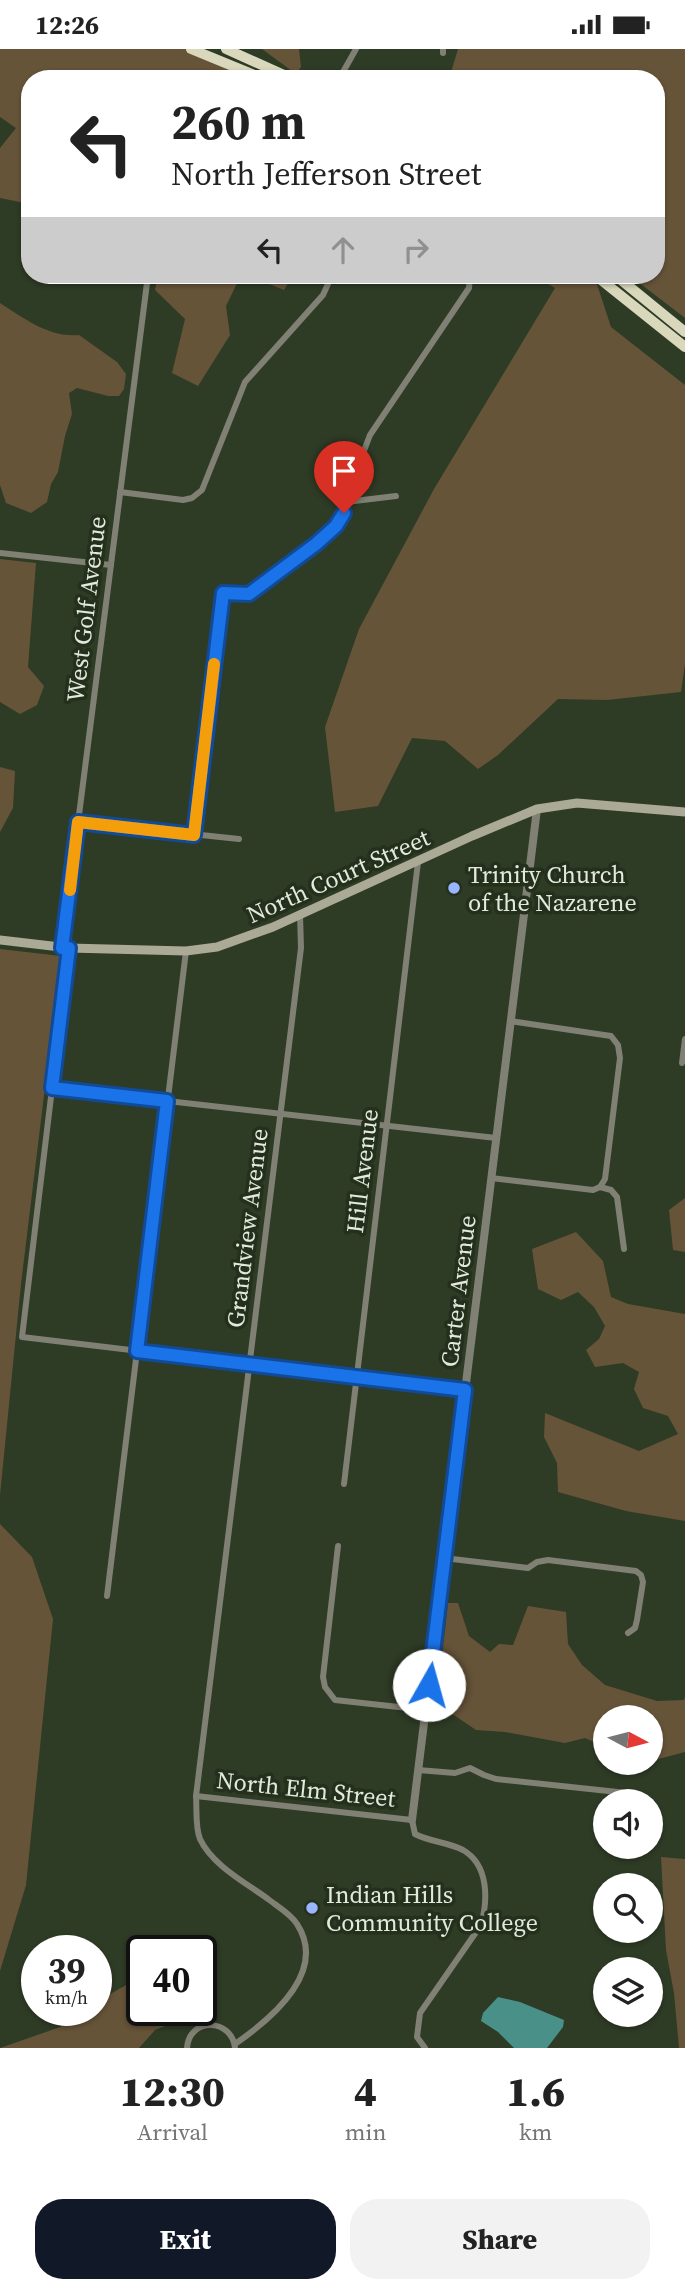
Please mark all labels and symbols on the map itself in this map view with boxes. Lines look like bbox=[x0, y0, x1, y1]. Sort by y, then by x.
pin bbox=[314, 441, 374, 513]
street label: West Golf Avenue bbox=[58, 514, 114, 704]
street label: North Court Street bbox=[241, 821, 435, 931]
place label: Trinity Church of the Nazarene bbox=[468, 858, 637, 919]
marker: Trinity Church of the Nazarene bbox=[446, 880, 462, 896]
street label: Hill Avenue bbox=[338, 1107, 386, 1235]
street label: Grandview Avenue bbox=[218, 1127, 276, 1329]
street label: Carter Avenue bbox=[432, 1213, 484, 1369]
position arrow bbox=[392, 1648, 466, 1722]
north arrow bbox=[593, 1705, 663, 1775]
street label: North Elm Street bbox=[215, 1763, 397, 1815]
place label: Indian Hills Community College bbox=[326, 1878, 538, 1939]
marker: Indian Hills Community College bbox=[304, 1900, 320, 1916]
speed limit sign: 40 bbox=[126, 1935, 217, 2026]

